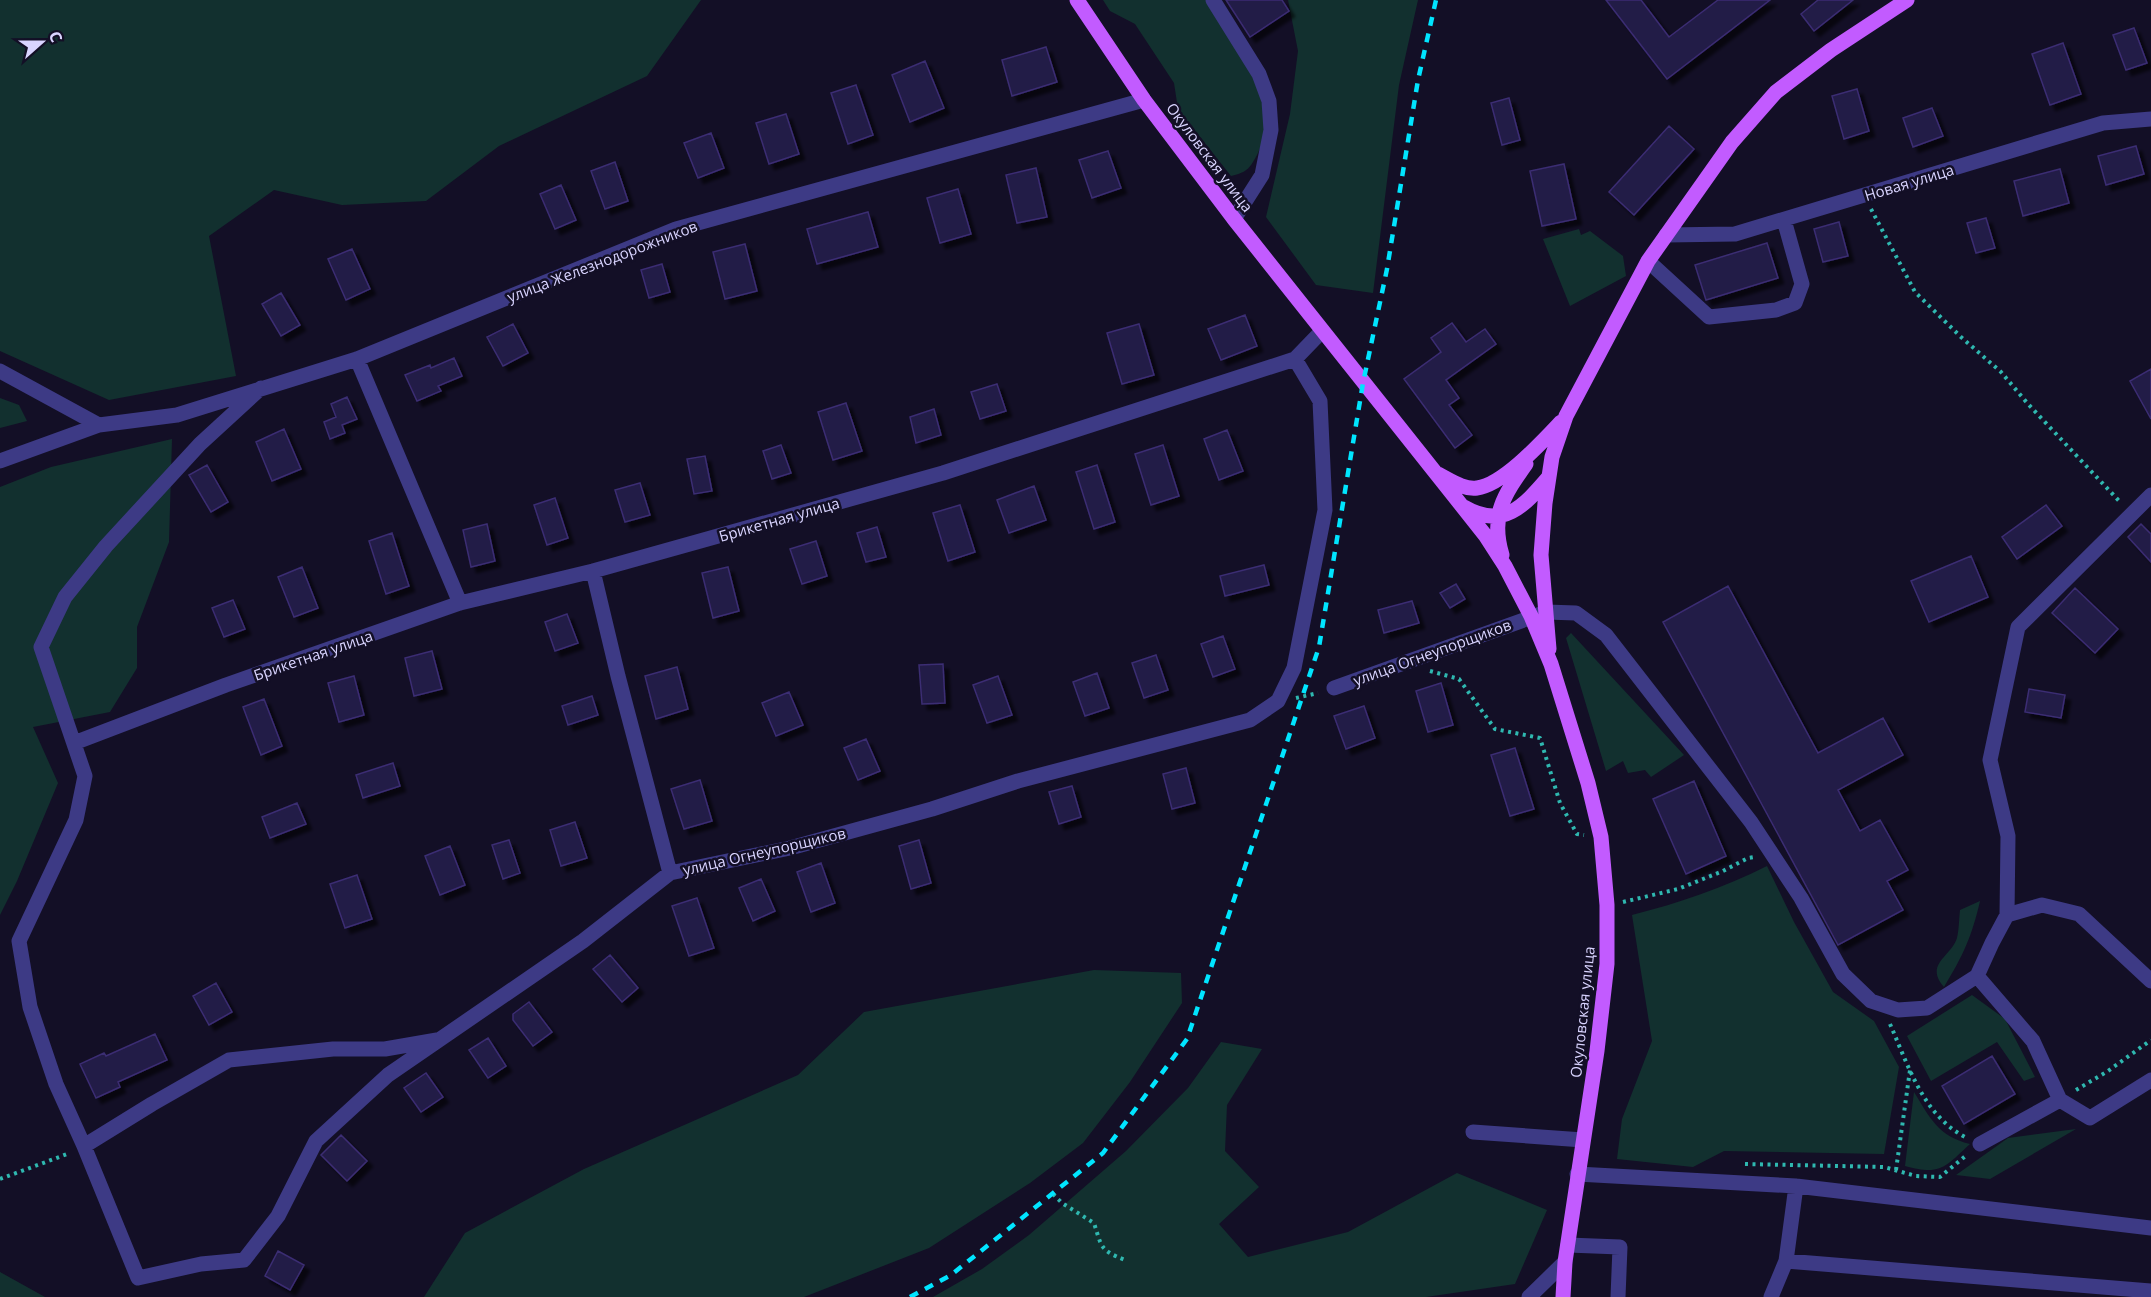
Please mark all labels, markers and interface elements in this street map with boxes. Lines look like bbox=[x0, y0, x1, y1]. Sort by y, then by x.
north arrow bbox=[12, 12, 72, 72]
text: С bbox=[44, 28, 68, 45]
street label: Окуловская улица bbox=[1162, 98, 1258, 216]
street label: Новая улица bbox=[1862, 159, 1956, 205]
street label: улица Железнодорожников bbox=[504, 215, 700, 307]
street label: Брикетная улица bbox=[716, 492, 842, 546]
street label: улица Огнеупорщиков bbox=[1350, 614, 1514, 690]
street label: Брикетная улица bbox=[251, 625, 375, 685]
street label: улица Огнеупорщиков bbox=[681, 823, 847, 879]
street label: Окуловская улица bbox=[1565, 945, 1599, 1079]

